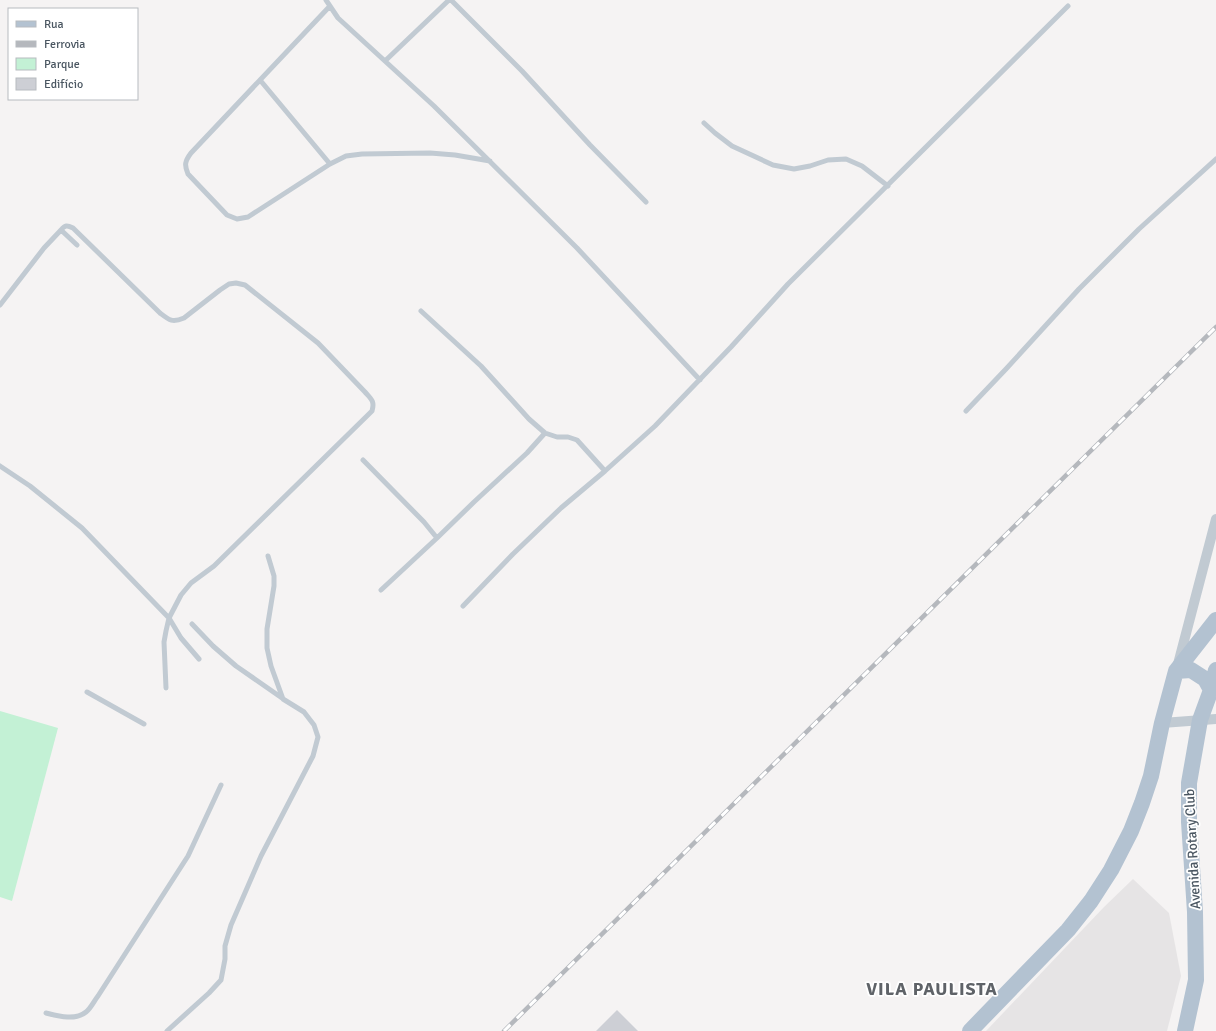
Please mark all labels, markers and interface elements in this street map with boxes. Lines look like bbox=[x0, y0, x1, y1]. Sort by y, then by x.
legend bbox=[8, 8, 138, 100]
text: Rua bbox=[44, 17, 64, 32]
text: Ferrovia bbox=[44, 37, 85, 52]
text: Parque bbox=[44, 57, 80, 72]
text: Edifício bbox=[44, 77, 83, 92]
street label: Avenida Rotary Club bbox=[1181, 788, 1204, 910]
district label: VILA PAULISTA bbox=[866, 978, 998, 1000]

